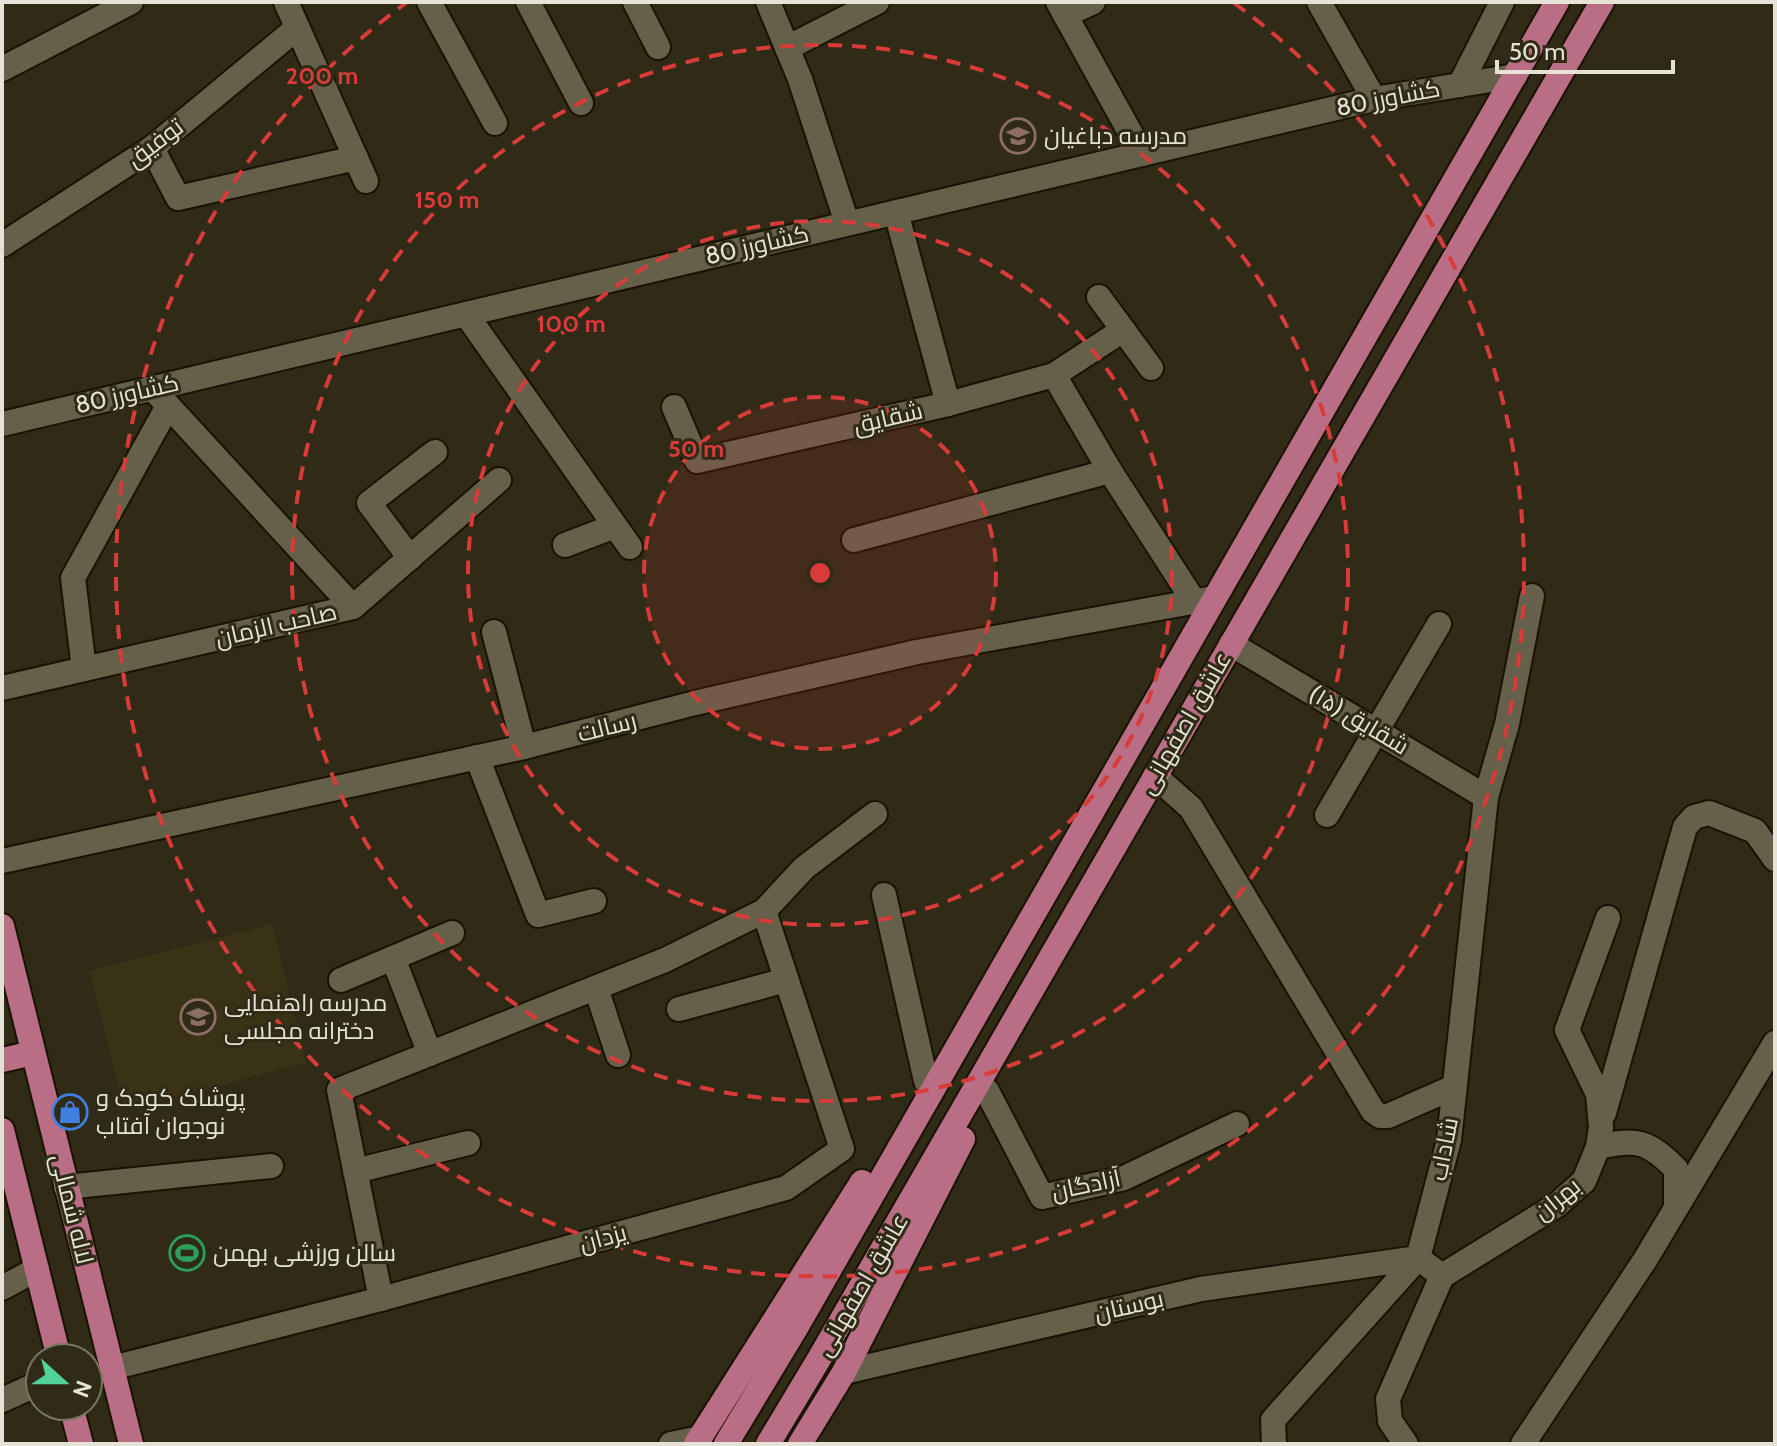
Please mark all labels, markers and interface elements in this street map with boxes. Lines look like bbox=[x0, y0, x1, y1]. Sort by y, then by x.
scale bar bbox=[1497, 24, 1673, 74]
text: 50 m bbox=[1509, 37, 1565, 66]
text: 200 m bbox=[286, 61, 358, 90]
street label: کشاورز 80 bbox=[1334, 73, 1442, 122]
street label: توفیق bbox=[121, 112, 190, 174]
school or university icon: مدرسه دباغیان bbox=[999, 117, 1037, 155]
place label: مدرسه دباغیان bbox=[1044, 121, 1187, 150]
text: 150 m bbox=[415, 185, 479, 214]
street label: کشاورز 80 bbox=[702, 219, 811, 270]
text: 100 m bbox=[536, 309, 606, 338]
street label: کشاورز 80 bbox=[72, 368, 181, 419]
street label: شقایق bbox=[850, 395, 926, 441]
text: 50 m bbox=[668, 434, 724, 463]
centre of rings bbox=[806, 559, 834, 587]
street label: صاحب الزمان bbox=[212, 596, 339, 653]
street label: عاشق اصفهانی bbox=[1132, 646, 1238, 800]
street label: شقایق (۱۵) bbox=[1304, 679, 1414, 761]
street label: رسالت bbox=[575, 705, 639, 748]
place label: مدرسه راهنمایی دخترانه مجلسی bbox=[224, 988, 388, 1045]
school or university icon: مدرسه راهنمایی دخترانه مجلسی bbox=[179, 998, 217, 1036]
place label: پوشاک کودک و نوجوان آفتاب bbox=[96, 1083, 246, 1140]
shop icon: پوشاک کودک و نوجوان آفتاب bbox=[51, 1093, 89, 1131]
street label: شاداب bbox=[1423, 1115, 1464, 1183]
street label: لاله شمالی bbox=[45, 1151, 100, 1267]
street label: آزادگان bbox=[1049, 1163, 1124, 1206]
street label: بهران bbox=[1527, 1171, 1586, 1226]
street label: عاشق اصفهانی bbox=[809, 1208, 915, 1362]
street label: یزدان bbox=[576, 1217, 630, 1258]
sports icon: سالن ورزشی بهمن bbox=[168, 1234, 206, 1272]
place label: سالن ورزشی بهمن bbox=[213, 1238, 396, 1267]
street label: بوستان bbox=[1091, 1283, 1166, 1328]
north arrow bbox=[24, 1342, 104, 1422]
text: N bbox=[67, 1377, 98, 1401]

